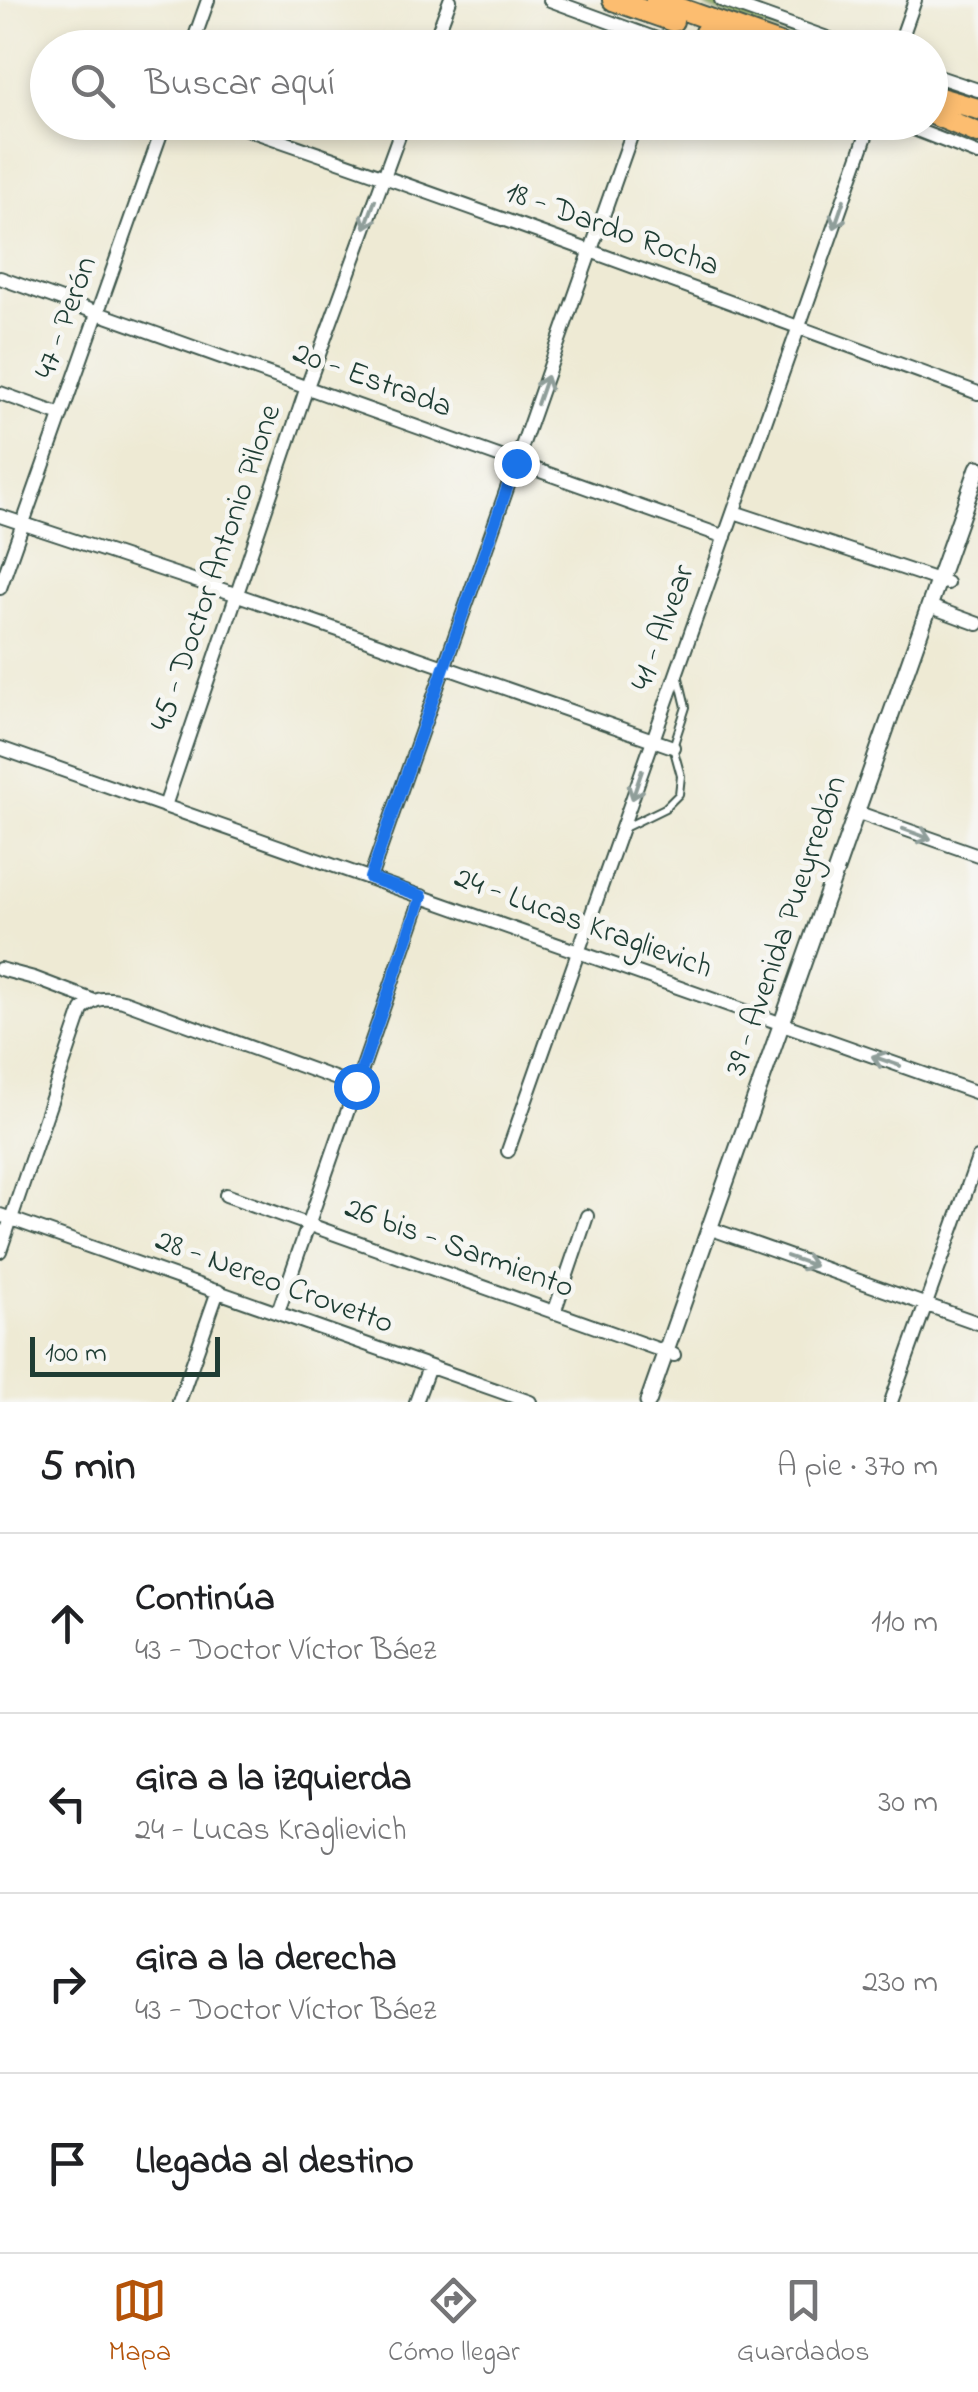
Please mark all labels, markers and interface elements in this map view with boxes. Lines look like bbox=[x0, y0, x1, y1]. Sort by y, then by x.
search box bbox=[30, 30, 948, 140]
text: Buscar aquí bbox=[145, 57, 335, 113]
icon: search bbox=[65, 58, 120, 113]
street label: 18 - Dardo Rocha bbox=[498, 170, 726, 290]
one-way arrow bbox=[360, 197, 378, 228]
one-way arrow bbox=[829, 198, 847, 229]
street label: 47 - Perón bbox=[23, 250, 111, 386]
street label: 20 - Estrada bbox=[286, 330, 458, 432]
one-way arrow bbox=[534, 375, 552, 407]
street label: 45 - Doctor Antonio Pilone bbox=[139, 398, 295, 738]
route end bbox=[494, 441, 540, 487]
street label: 41 - Alvear bbox=[619, 558, 709, 698]
one-way arrow bbox=[627, 768, 645, 799]
street label: 39 - Avenida Pueyrredón bbox=[714, 770, 860, 1082]
one-way arrow bbox=[901, 826, 932, 844]
street label: 24 - Lucas Kraglievich bbox=[447, 855, 719, 993]
one-way arrow bbox=[871, 1050, 903, 1068]
route start bbox=[334, 1064, 380, 1110]
street label: 26 bis - Sarmiento bbox=[338, 1186, 580, 1312]
street label: 28 - Nereo Crovetto bbox=[148, 1218, 400, 1348]
one-way arrow bbox=[785, 1253, 816, 1271]
scale bar bbox=[30, 1332, 220, 1376]
text: 100 m bbox=[45, 1334, 107, 1375]
text: 5 min bbox=[40, 1437, 135, 1498]
text: A pie · 370 m bbox=[777, 1444, 938, 1491]
text: Continúa bbox=[135, 1572, 275, 1628]
icon: ahead bbox=[40, 1596, 95, 1651]
text: 110 m bbox=[871, 1600, 938, 1647]
text: 43 - Doctor Víctor Báez bbox=[135, 1628, 436, 1675]
text: Gira a la izquierda bbox=[135, 1752, 412, 1808]
icon: left bbox=[40, 1776, 95, 1831]
text: 30 m bbox=[878, 1780, 938, 1827]
text: 24 - Lucas Kraglievich bbox=[135, 1808, 407, 1855]
text: Gira a la derecha bbox=[135, 1932, 397, 1988]
icon: right bbox=[40, 1956, 95, 2011]
text: 230 m bbox=[862, 1960, 938, 2007]
text: 43 - Doctor Víctor Báez bbox=[135, 1988, 436, 2035]
text: Llegada al destino bbox=[135, 2135, 414, 2191]
icon: arrive bbox=[40, 2136, 95, 2191]
tab: Mapa bbox=[109, 2273, 171, 2374]
tab: Cómo llegar bbox=[388, 2273, 520, 2374]
tab: Guardados bbox=[737, 2273, 869, 2374]

